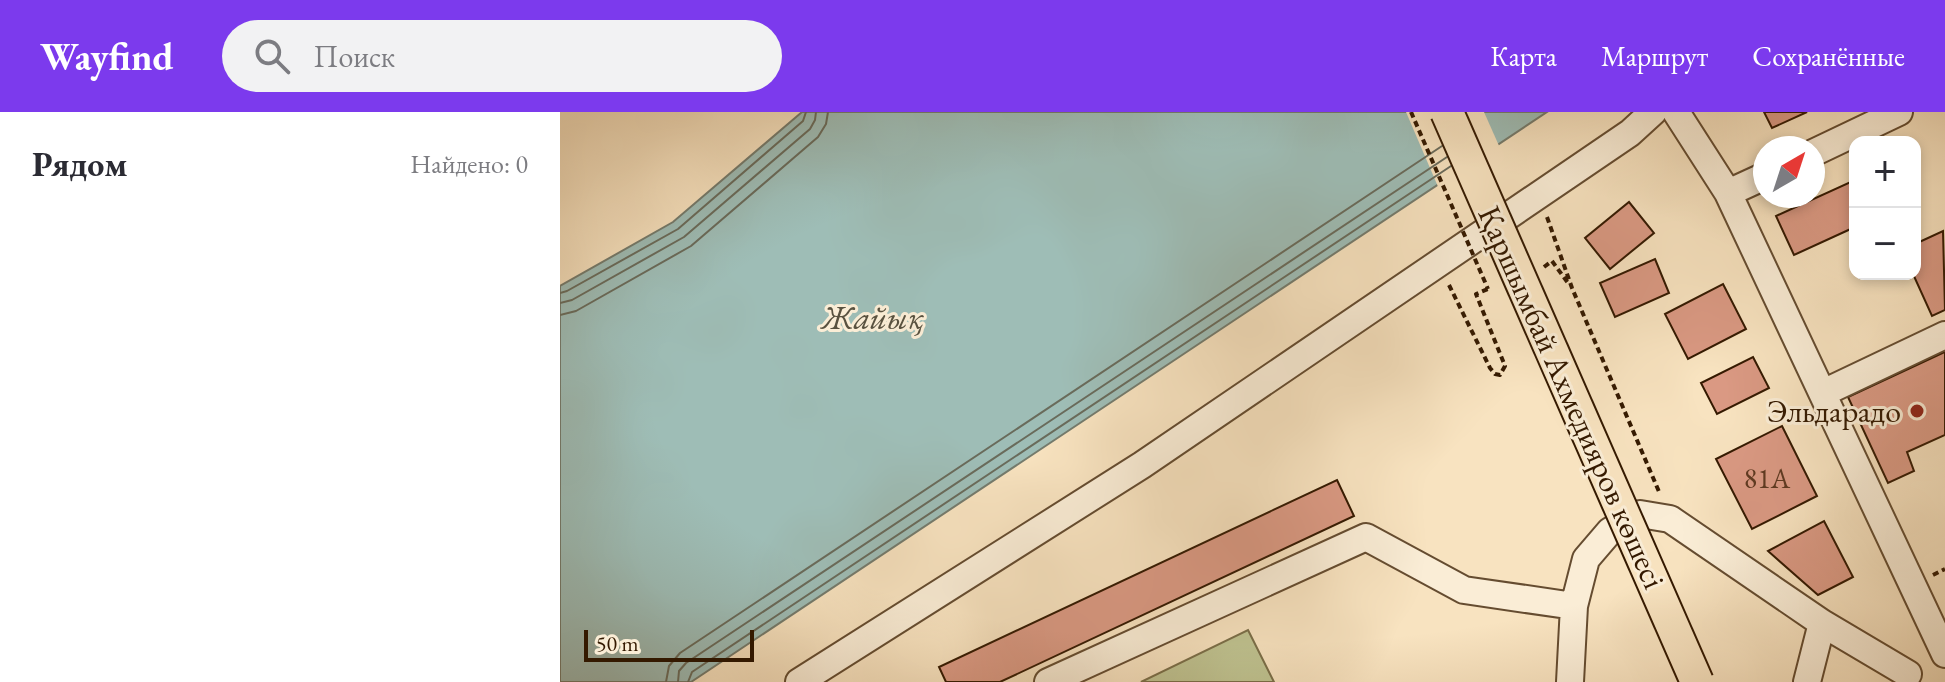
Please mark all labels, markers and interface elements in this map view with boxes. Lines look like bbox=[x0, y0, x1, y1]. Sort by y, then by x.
search box bbox=[222, 20, 782, 92]
text: Wayfind bbox=[40, 32, 174, 81]
icon: search bbox=[250, 34, 294, 78]
text: Поиск bbox=[314, 37, 395, 76]
text: Карта bbox=[1490, 38, 1557, 74]
text: Маршрут bbox=[1601, 38, 1708, 74]
text: Сохранённые bbox=[1752, 38, 1905, 74]
north arrow bbox=[1753, 136, 1825, 208]
map controls bbox=[1849, 136, 1921, 280]
button: + bbox=[1849, 136, 1921, 208]
text: Рядом bbox=[32, 142, 127, 186]
text: Найдено: 0 bbox=[410, 147, 528, 181]
street label: Қаршымбай Ахмедияров көшесі bbox=[1468, 199, 1676, 595]
button: − bbox=[1849, 208, 1921, 280]
water label: Жайық bbox=[819, 295, 924, 339]
place label: Эльдарадо bbox=[1767, 390, 1901, 432]
marker: Эльдарадо bbox=[1908, 402, 1926, 420]
house number: 81А bbox=[1744, 460, 1791, 496]
scale bar bbox=[584, 626, 754, 662]
text: 50 m bbox=[596, 629, 639, 658]

